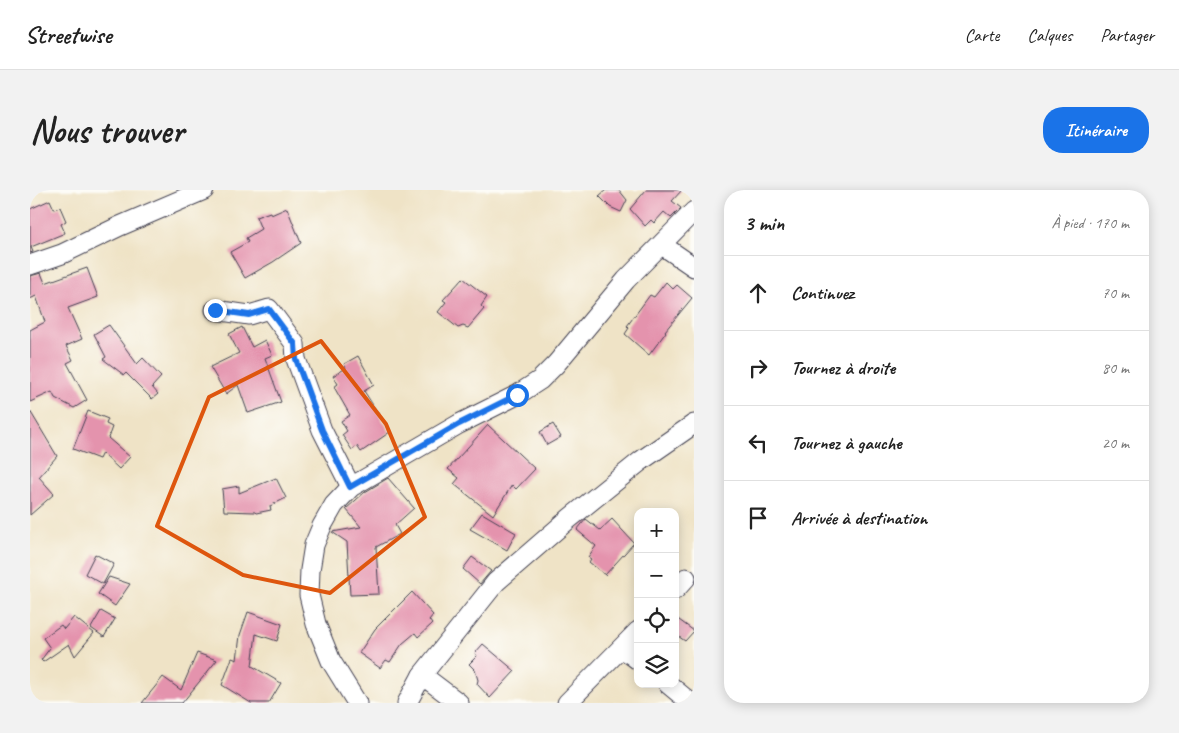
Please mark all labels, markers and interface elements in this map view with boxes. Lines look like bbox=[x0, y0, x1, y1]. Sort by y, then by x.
text: Streetwise bbox=[25, 20, 111, 50]
text: Carte bbox=[965, 24, 999, 46]
text: Calques bbox=[1027, 24, 1072, 46]
text: Partager bbox=[1100, 24, 1154, 46]
button: Itinéraire bbox=[1043, 107, 1149, 153]
text: Nous trouver bbox=[30, 108, 184, 153]
text: 3 min bbox=[744, 210, 784, 236]
text: À pied · 170 m bbox=[1051, 213, 1129, 233]
icon: ahead bbox=[744, 279, 772, 307]
text: Continuez bbox=[791, 281, 854, 305]
text: 70 m bbox=[1102, 283, 1129, 303]
route end bbox=[204, 299, 227, 322]
icon: right bbox=[744, 354, 772, 382]
text: Tournez à droite bbox=[791, 356, 895, 380]
text: 80 m bbox=[1102, 358, 1129, 378]
route start bbox=[506, 384, 529, 407]
icon: left bbox=[744, 429, 772, 457]
text: Tournez à gauche bbox=[791, 431, 902, 455]
text: 20 m bbox=[1102, 433, 1129, 453]
icon: arrive bbox=[744, 504, 772, 532]
text: Arrivée à destination bbox=[791, 506, 927, 530]
map controls bbox=[634, 508, 679, 688]
button: + bbox=[634, 508, 679, 553]
button: − bbox=[634, 553, 679, 598]
button: locate bbox=[634, 598, 679, 643]
button: layers bbox=[634, 643, 679, 688]

